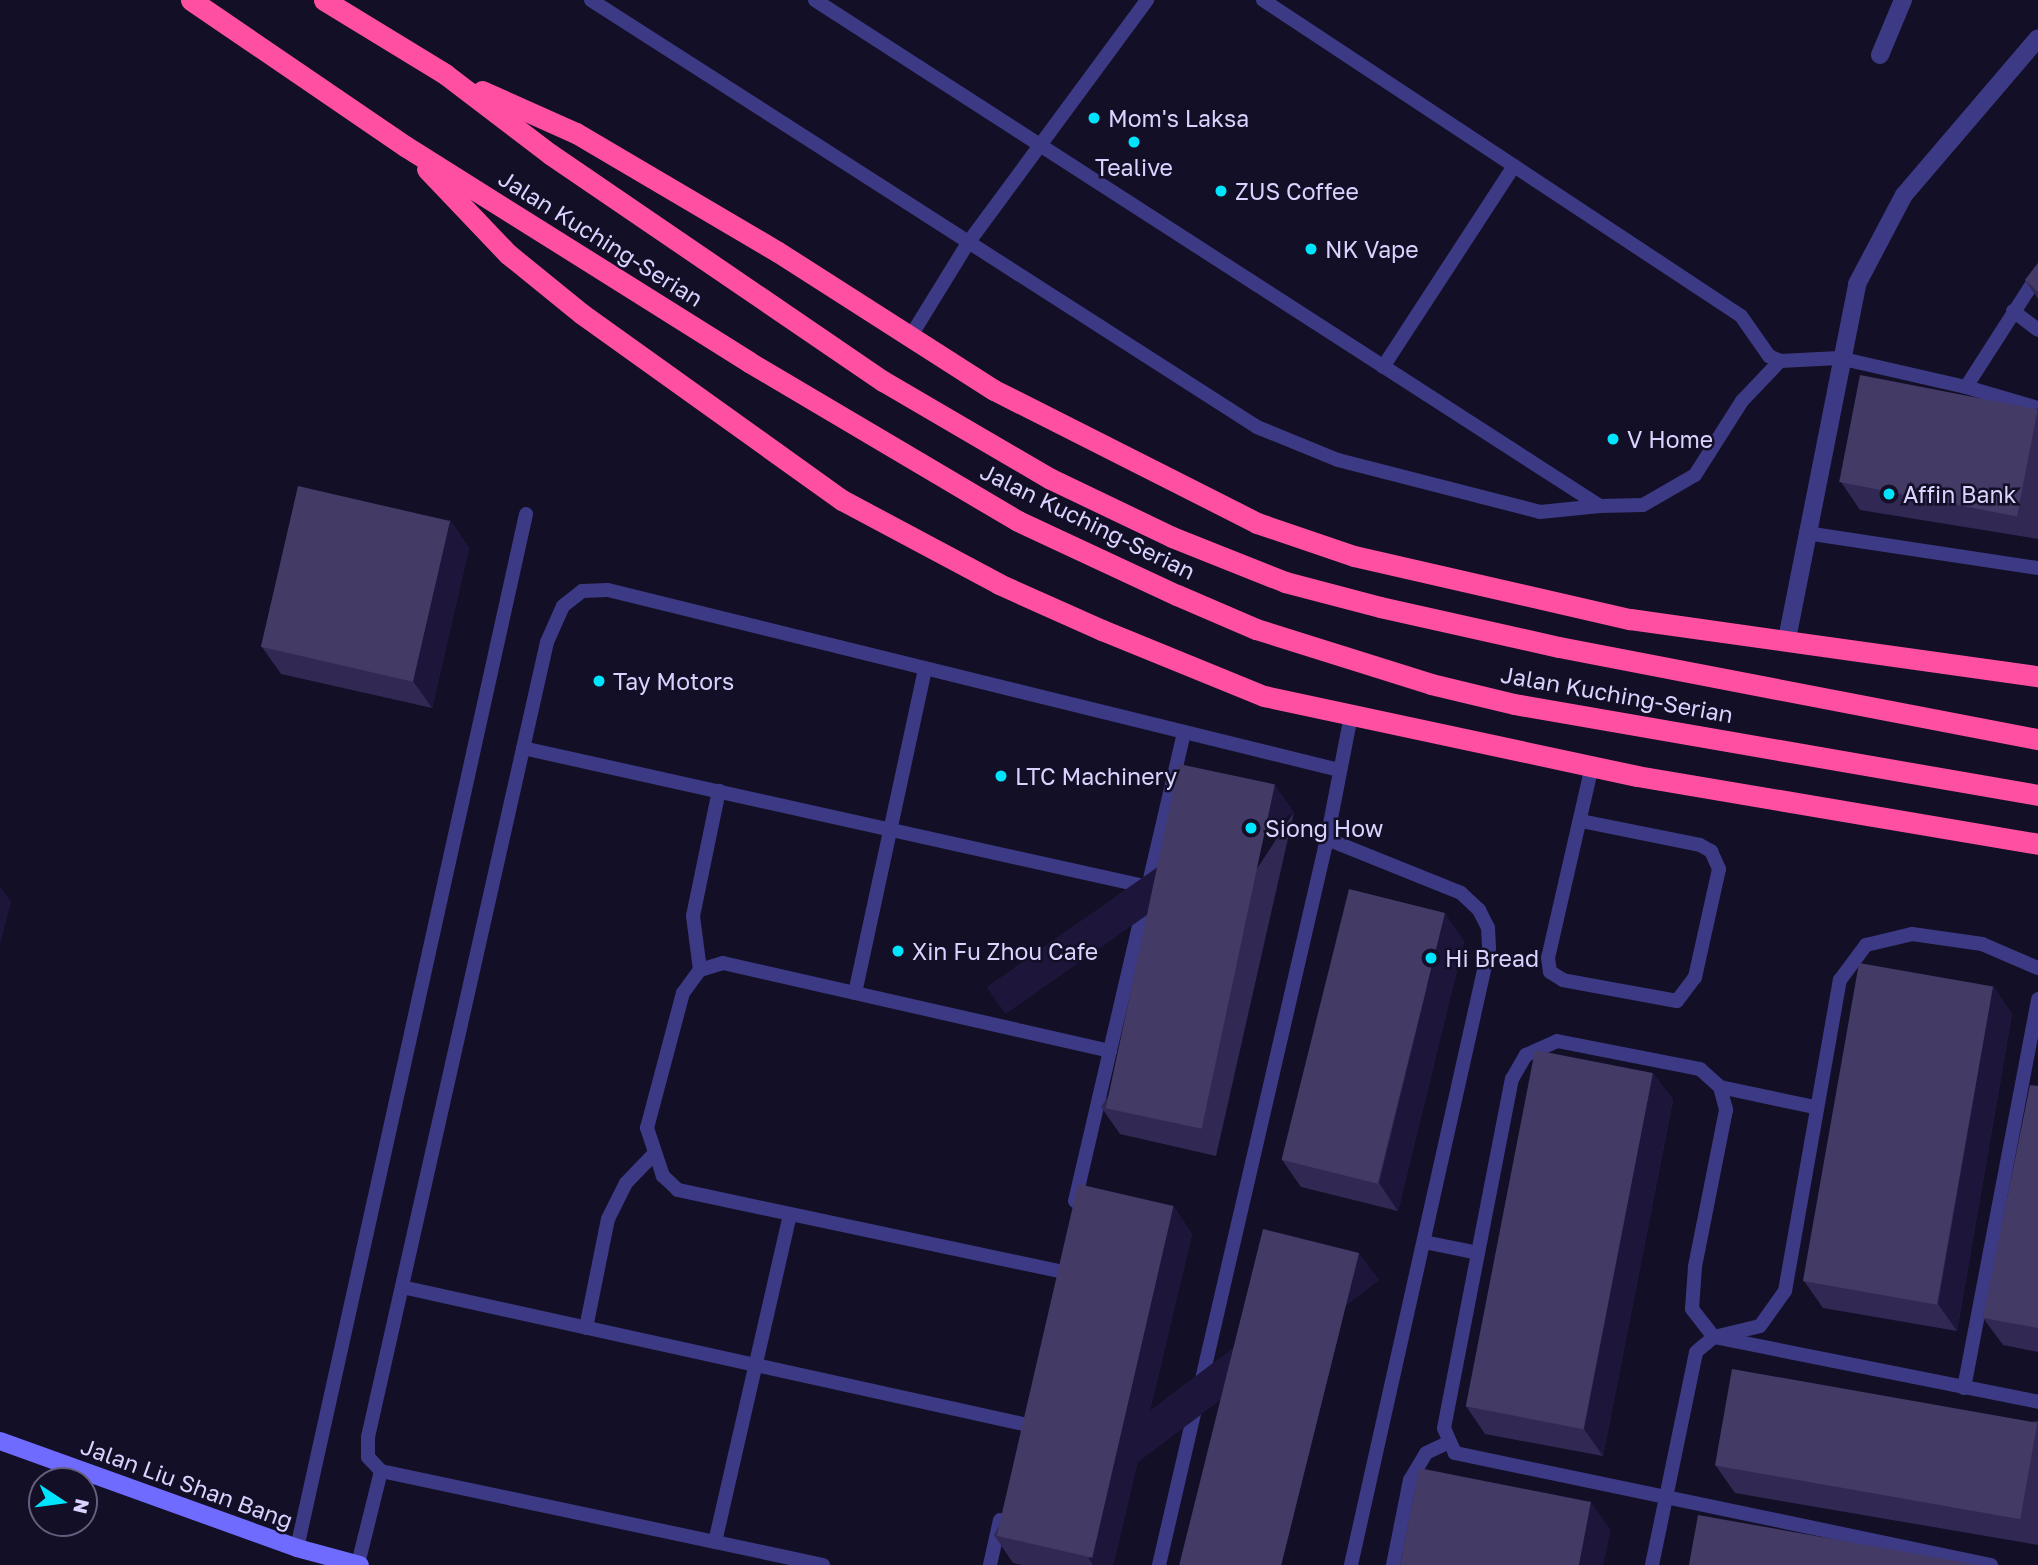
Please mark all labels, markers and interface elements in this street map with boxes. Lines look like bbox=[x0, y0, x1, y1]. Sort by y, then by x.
place label: Mom's Laksa bbox=[1108, 104, 1249, 132]
marker: Mom's Laksa bbox=[1086, 110, 1102, 126]
marker: Tealive bbox=[1126, 134, 1142, 150]
place label: Tealive bbox=[1095, 153, 1173, 181]
street label: Jalan Kuching-Serian bbox=[494, 164, 708, 312]
place label: ZUS Coffee bbox=[1235, 177, 1359, 205]
marker: ZUS Coffee bbox=[1213, 183, 1229, 199]
place label: NK Vape bbox=[1325, 235, 1419, 263]
marker: NK Vape bbox=[1303, 241, 1319, 257]
place label: V Home bbox=[1627, 425, 1713, 453]
marker: V Home bbox=[1605, 431, 1621, 447]
street label: Jalan Kuching-Serian bbox=[976, 457, 1200, 585]
place label: Affin Bank bbox=[1903, 480, 2017, 508]
marker: Affin Bank bbox=[1881, 486, 1897, 502]
street label: Jalan Kuching-Serian bbox=[1499, 660, 1735, 728]
place label: Tay Motors bbox=[613, 667, 734, 695]
marker: Tay Motors bbox=[591, 673, 607, 689]
place label: LTC Machinery bbox=[1015, 762, 1177, 790]
marker: LTC Machinery bbox=[993, 768, 1009, 784]
place label: Siong How bbox=[1265, 814, 1383, 842]
marker: Siong How bbox=[1243, 820, 1259, 836]
place label: Xin Fu Zhou Cafe bbox=[912, 937, 1098, 965]
marker: Xin Fu Zhou Cafe bbox=[890, 943, 906, 959]
place label: Hi Bread bbox=[1445, 944, 1539, 972]
marker: Hi Bread bbox=[1423, 950, 1439, 966]
street label: Jalan Liu Shan Bang bbox=[77, 1432, 297, 1534]
north arrow bbox=[28, 1467, 98, 1537]
text: N bbox=[69, 1497, 95, 1516]

